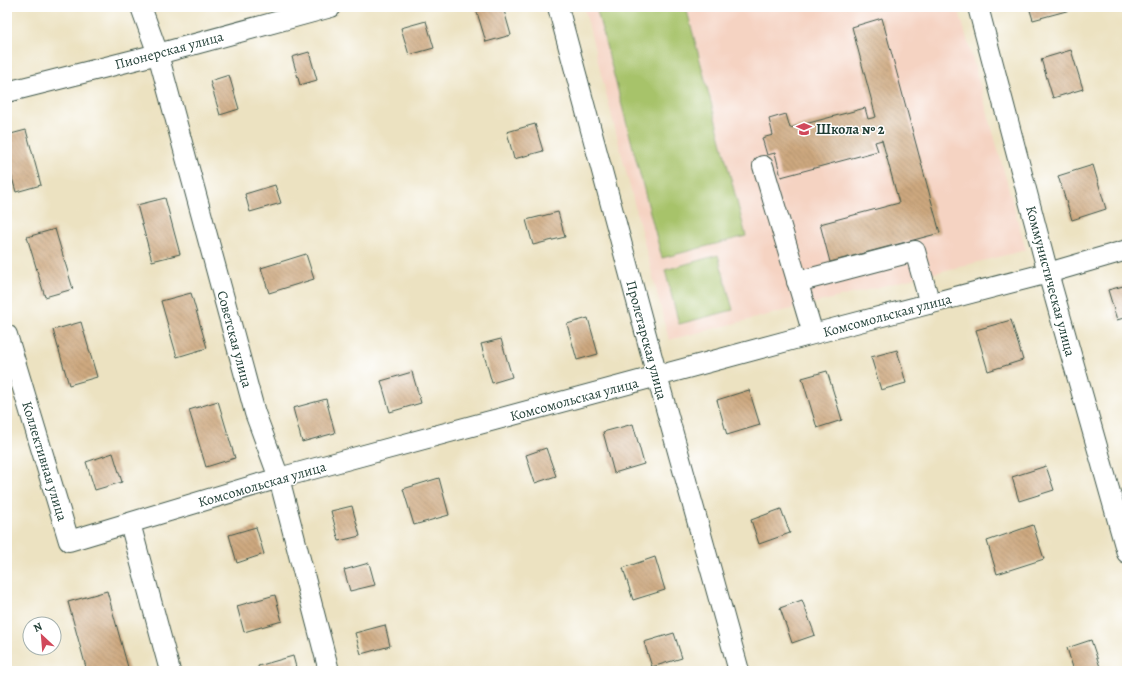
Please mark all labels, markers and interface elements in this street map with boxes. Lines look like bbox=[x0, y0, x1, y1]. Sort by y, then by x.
street label: Пионерская улица bbox=[113, 27, 226, 74]
school or university icon: Школа № 2 bbox=[795, 120, 813, 138]
place label: Школа № 2 bbox=[816, 120, 885, 139]
street label: Коммунистическая улица bbox=[1021, 204, 1080, 359]
street label: Пролетарская улица bbox=[621, 278, 672, 402]
street label: Советская улица bbox=[212, 289, 257, 390]
street label: Комсомольская улица bbox=[821, 289, 954, 342]
street label: Комсомольская улица bbox=[508, 373, 641, 426]
street label: Коллективная улица bbox=[17, 399, 72, 524]
street label: Комсомольская улица bbox=[196, 457, 329, 512]
north arrow bbox=[22, 616, 62, 656]
text: N bbox=[31, 619, 45, 636]

